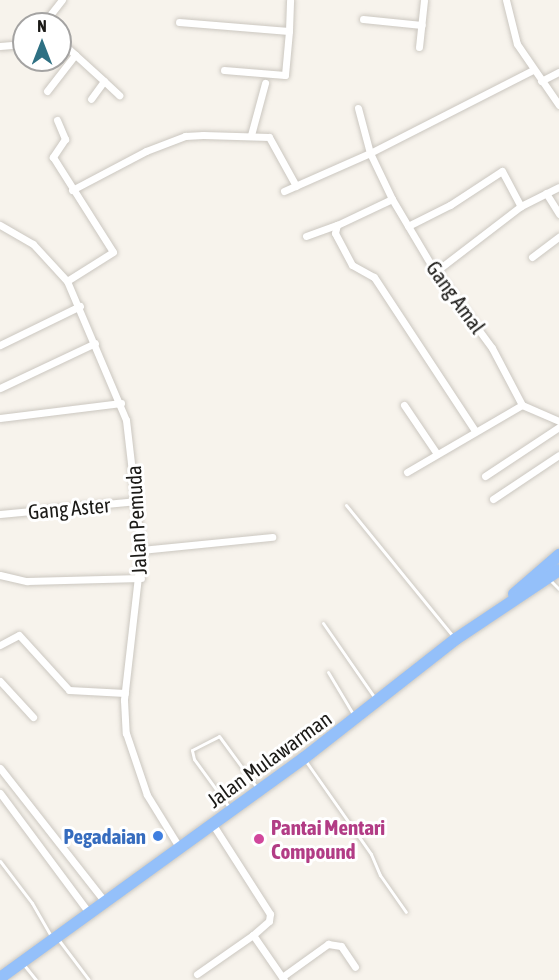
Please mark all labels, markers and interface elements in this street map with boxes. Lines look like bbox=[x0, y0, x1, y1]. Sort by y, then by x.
north arrow bbox=[12, 12, 72, 72]
text: N bbox=[37, 17, 47, 35]
street label: Gang Amal bbox=[421, 256, 491, 338]
street label: Jalan Pemuda bbox=[121, 465, 151, 575]
street label: Gang Aster bbox=[27, 492, 111, 524]
street label: Jalan Mulawarman bbox=[202, 705, 336, 813]
place label: Pantai Mentari Compound bbox=[271, 814, 385, 864]
place label: Pegadaian bbox=[64, 823, 146, 849]
marker: Pegadaian bbox=[151, 829, 165, 843]
marker: Pantai Mentari Compound bbox=[252, 832, 266, 846]

